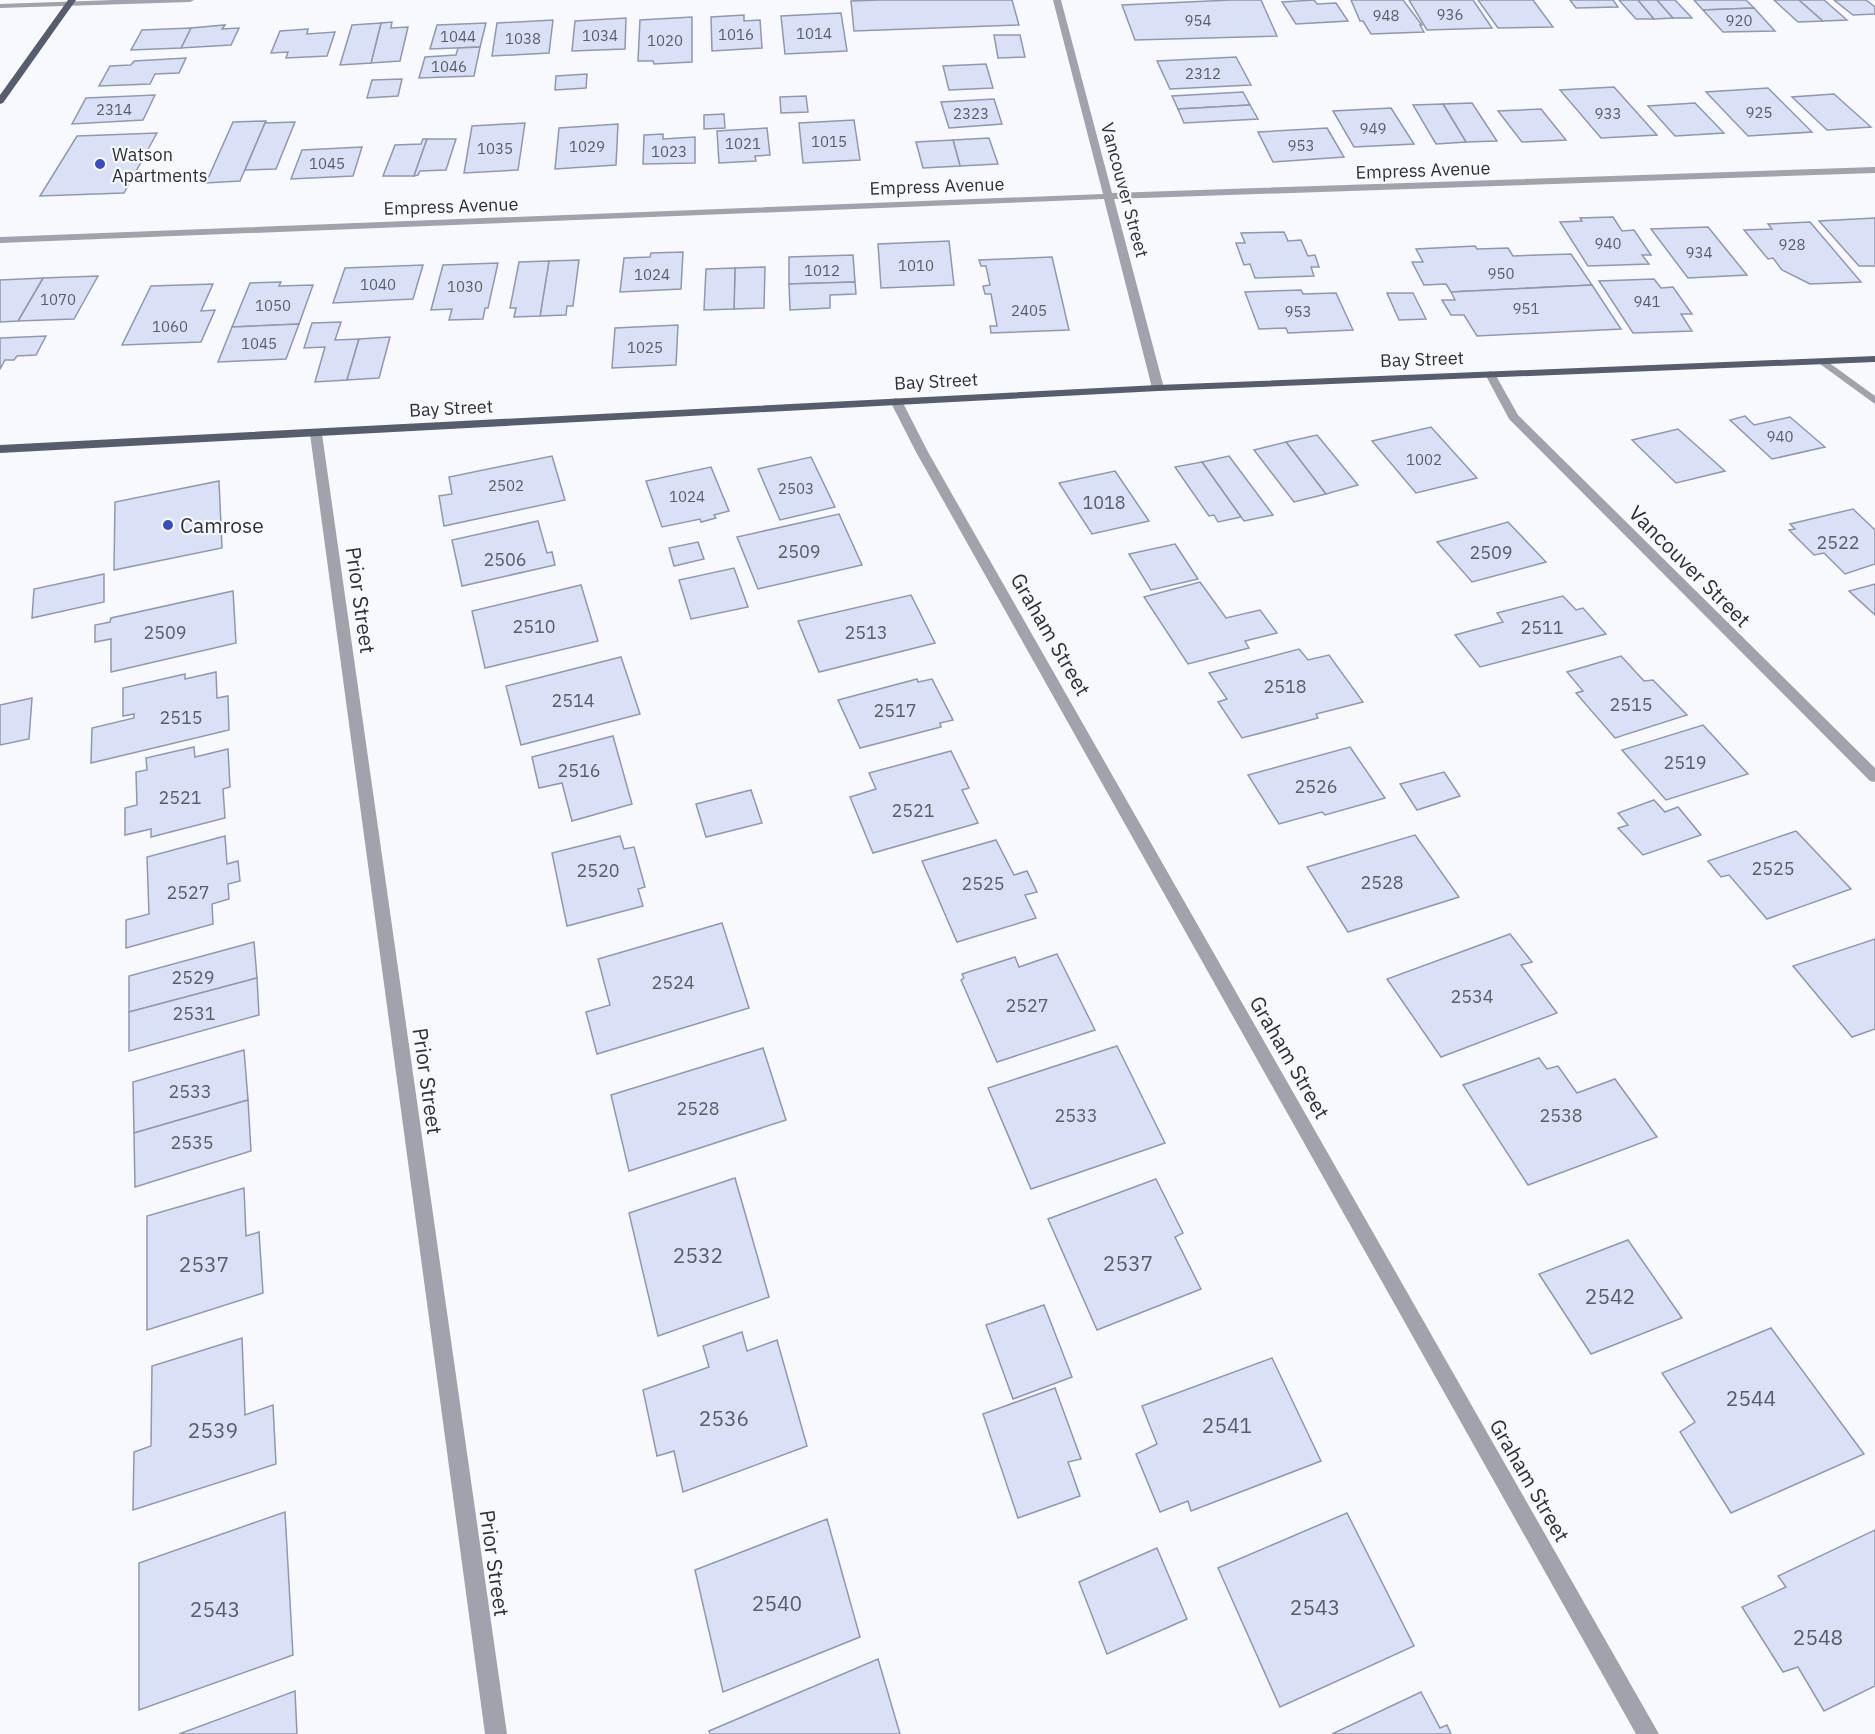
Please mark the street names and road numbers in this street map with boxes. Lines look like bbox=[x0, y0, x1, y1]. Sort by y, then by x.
street label: Vancouver Street bbox=[1096, 120, 1154, 260]
street label: Empress Avenue bbox=[1355, 156, 1491, 184]
street label: Empress Avenue bbox=[869, 172, 1005, 200]
street label: Empress Avenue bbox=[383, 192, 519, 220]
street label: Bay Street bbox=[1380, 346, 1464, 372]
street label: Bay Street bbox=[894, 367, 978, 395]
street label: Bay Street bbox=[409, 394, 493, 422]
street label: Vancouver Street bbox=[1623, 499, 1757, 633]
street label: Prior Street bbox=[340, 545, 382, 655]
street label: Graham Street bbox=[1005, 567, 1097, 701]
street label: Graham Street bbox=[1244, 990, 1336, 1124]
street label: Prior Street bbox=[407, 1026, 449, 1136]
street label: Graham Street bbox=[1484, 1413, 1576, 1547]
street label: Prior Street bbox=[474, 1508, 516, 1618]

